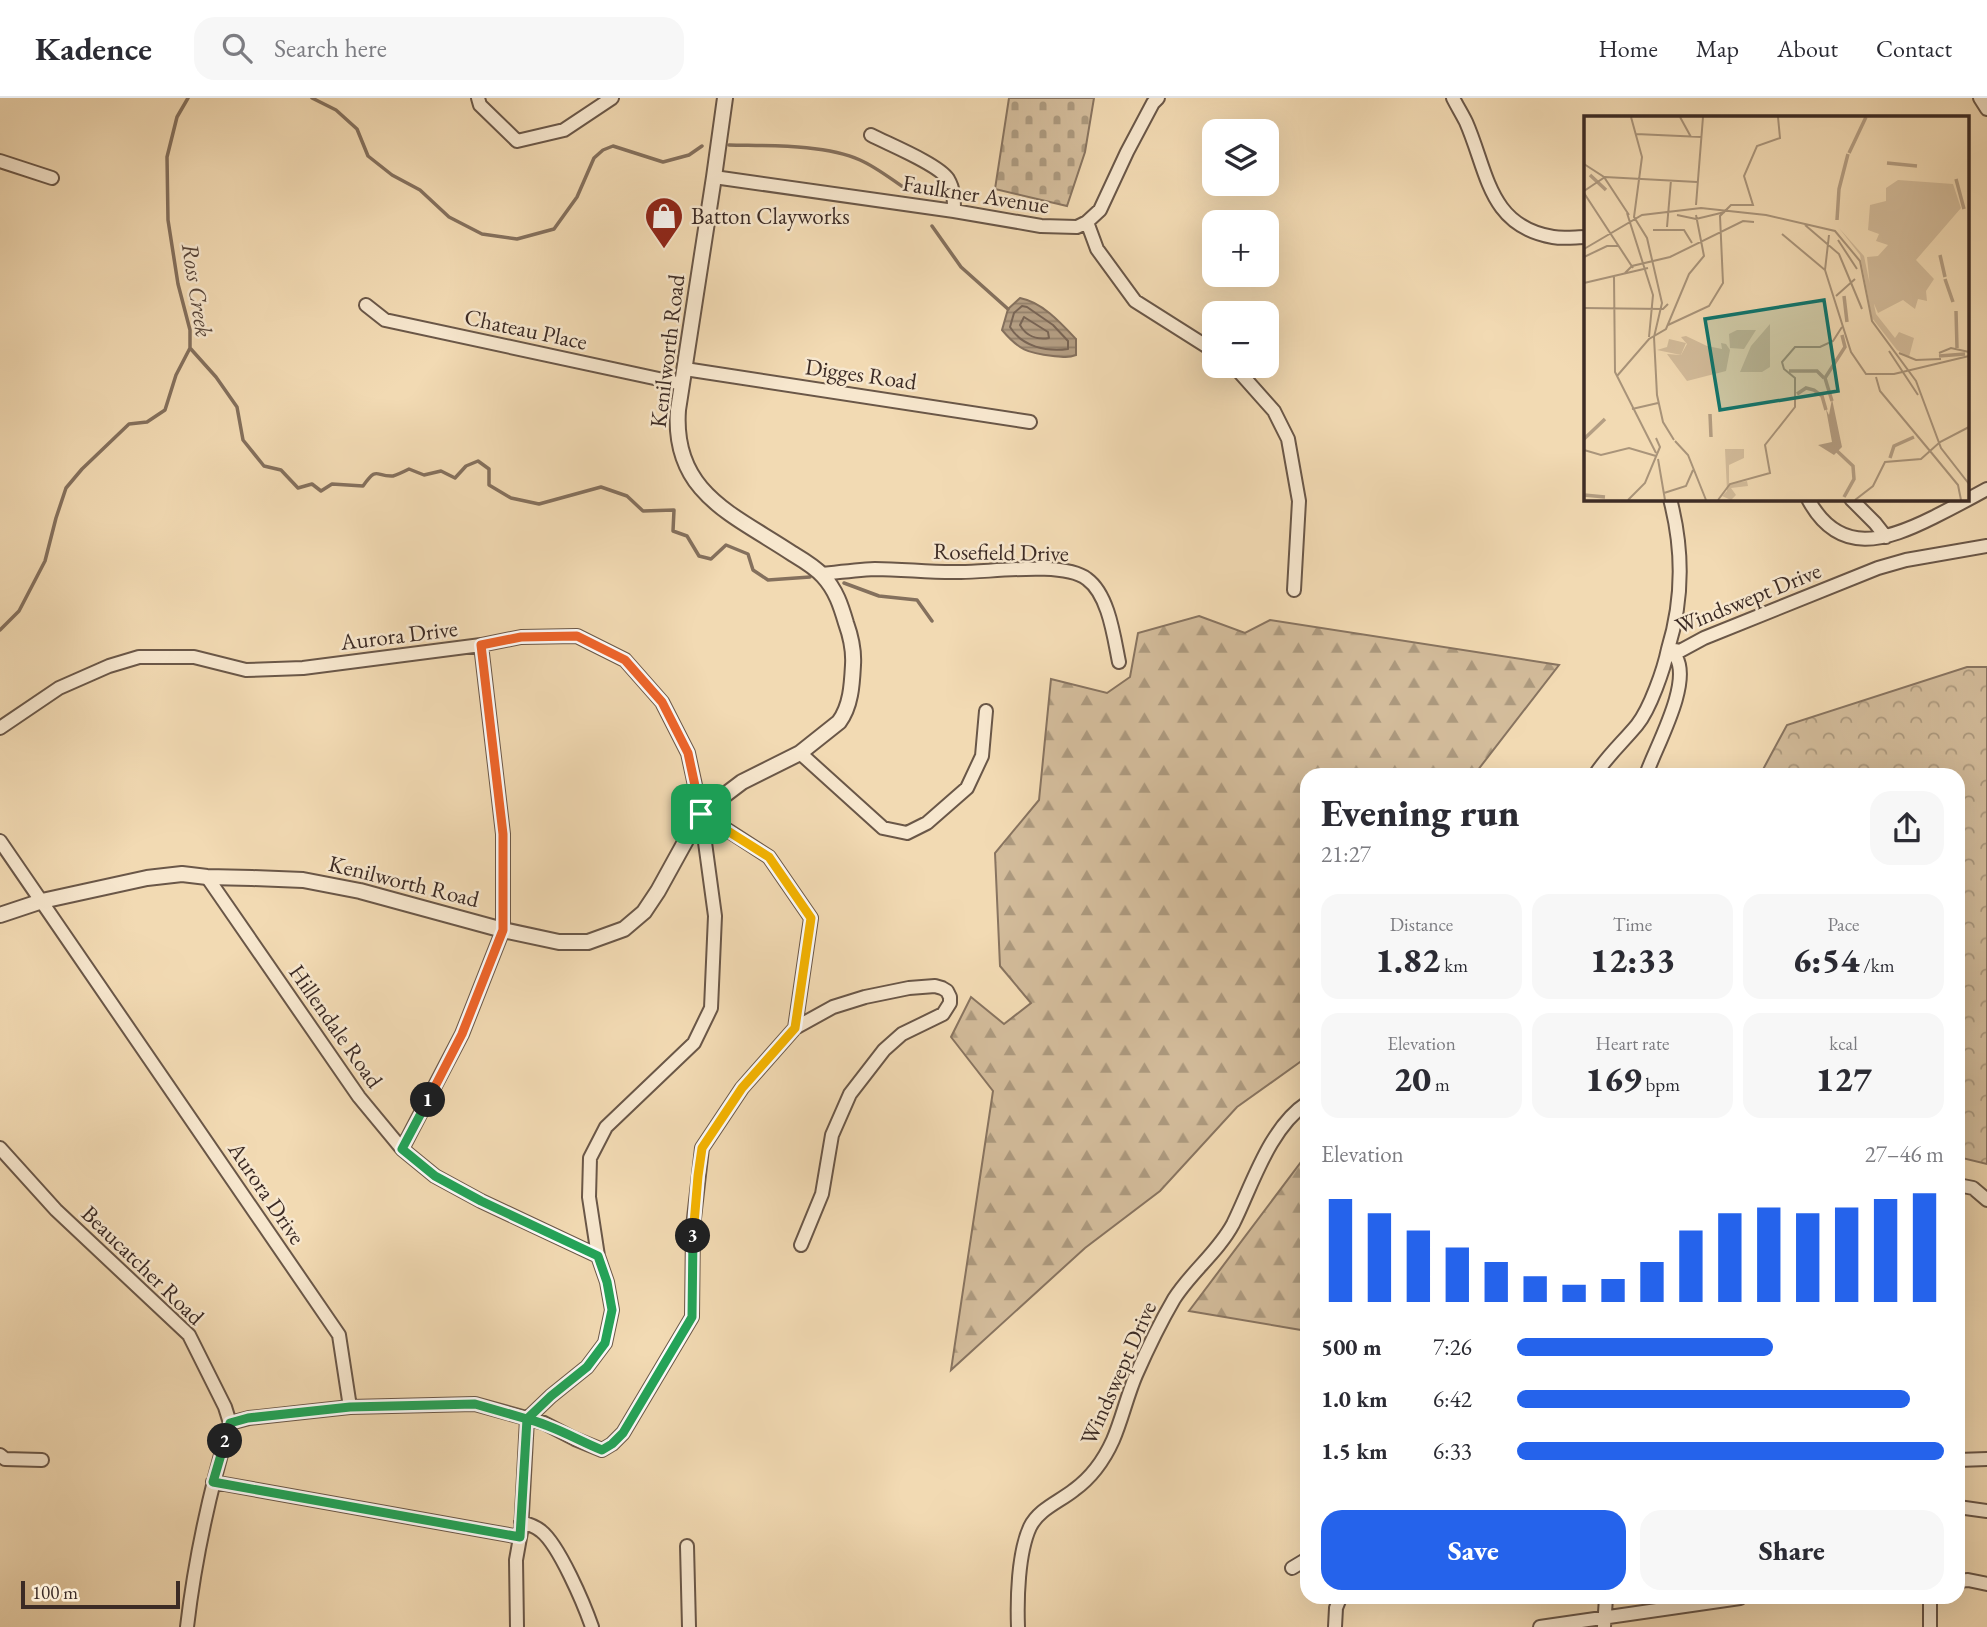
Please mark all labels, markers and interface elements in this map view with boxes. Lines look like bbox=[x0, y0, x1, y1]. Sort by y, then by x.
search box bbox=[194, 17, 684, 80]
text: Kadence bbox=[35, 27, 152, 70]
icon: search bbox=[218, 29, 256, 67]
text: Search here bbox=[274, 31, 387, 65]
text: Home bbox=[1598, 33, 1658, 64]
text: Map bbox=[1696, 33, 1739, 64]
text: About bbox=[1777, 33, 1838, 64]
text: Contact bbox=[1876, 33, 1952, 64]
inset map bbox=[1584, 116, 1969, 500]
map controls bbox=[1202, 119, 1279, 378]
button: layers bbox=[1202, 119, 1279, 196]
street label: Faulkner Avenue bbox=[901, 168, 1052, 220]
shop icon: Batton Clayworks bbox=[643, 195, 685, 250]
place label: Batton Clayworks bbox=[691, 201, 850, 231]
button: + bbox=[1202, 210, 1279, 287]
water label: Ross Creek bbox=[175, 241, 220, 339]
street label: Kenilworth Road bbox=[643, 272, 691, 429]
street label: Chateau Place bbox=[462, 301, 590, 357]
button: − bbox=[1202, 301, 1279, 378]
street label: Digges Road bbox=[803, 351, 919, 397]
street label: Rosefield Drive bbox=[933, 536, 1069, 568]
street label: Windswept Drive bbox=[1671, 555, 1825, 641]
street label: Aurora Drive bbox=[338, 613, 459, 657]
pin bbox=[671, 784, 731, 844]
text: Evening run bbox=[1321, 788, 1519, 837]
button: share bbox=[1870, 791, 1944, 865]
icon: arrive bbox=[682, 795, 720, 833]
text: 21:27 bbox=[1321, 839, 1371, 869]
street label: Kenilworth Road bbox=[326, 848, 483, 914]
text: Distance bbox=[1390, 912, 1453, 937]
text: Time bbox=[1613, 912, 1652, 937]
text: Pace bbox=[1828, 912, 1859, 937]
text: 1.82 bbox=[1375, 937, 1441, 982]
text: 12:33 bbox=[1590, 937, 1675, 982]
text: 6:54 bbox=[1793, 937, 1859, 982]
text: km bbox=[1441, 953, 1468, 978]
text: /km bbox=[1859, 953, 1894, 978]
street label: Hillendale Road bbox=[282, 958, 390, 1094]
text: Elevation bbox=[1387, 1031, 1456, 1056]
text: Heart rate bbox=[1596, 1031, 1669, 1056]
text: kcal bbox=[1829, 1031, 1858, 1056]
text: 20 bbox=[1393, 1056, 1431, 1101]
text: 169 bbox=[1585, 1056, 1642, 1101]
text: 127 bbox=[1815, 1056, 1872, 1101]
text: m bbox=[1431, 1072, 1450, 1097]
text: bpm bbox=[1642, 1072, 1680, 1097]
pin: 1 bbox=[410, 1082, 446, 1118]
text: 1 bbox=[422, 1087, 433, 1112]
street label: Aurora Drive bbox=[221, 1135, 312, 1250]
text: Elevation bbox=[1321, 1139, 1404, 1169]
text: 27–46 m bbox=[1865, 1139, 1944, 1169]
street label: Beaucatcher Road bbox=[75, 1199, 211, 1332]
pin: 3 bbox=[676, 1218, 710, 1254]
text: 3 bbox=[687, 1223, 698, 1248]
street label: Windswept Drive bbox=[1073, 1296, 1163, 1450]
text: 500 m bbox=[1321, 1332, 1382, 1362]
text: 7:26 bbox=[1433, 1332, 1472, 1362]
text: 1.0 km bbox=[1321, 1384, 1388, 1414]
text: 6:42 bbox=[1433, 1384, 1472, 1414]
pin: 2 bbox=[208, 1424, 243, 1458]
text: 2 bbox=[219, 1428, 230, 1453]
text: 1.5 km bbox=[1321, 1436, 1388, 1466]
text: 6:33 bbox=[1433, 1436, 1472, 1466]
button: Save bbox=[1321, 1510, 1626, 1590]
button: Share bbox=[1640, 1510, 1944, 1590]
scale bar bbox=[21, 1578, 180, 1610]
text: 100 m bbox=[32, 1580, 78, 1605]

